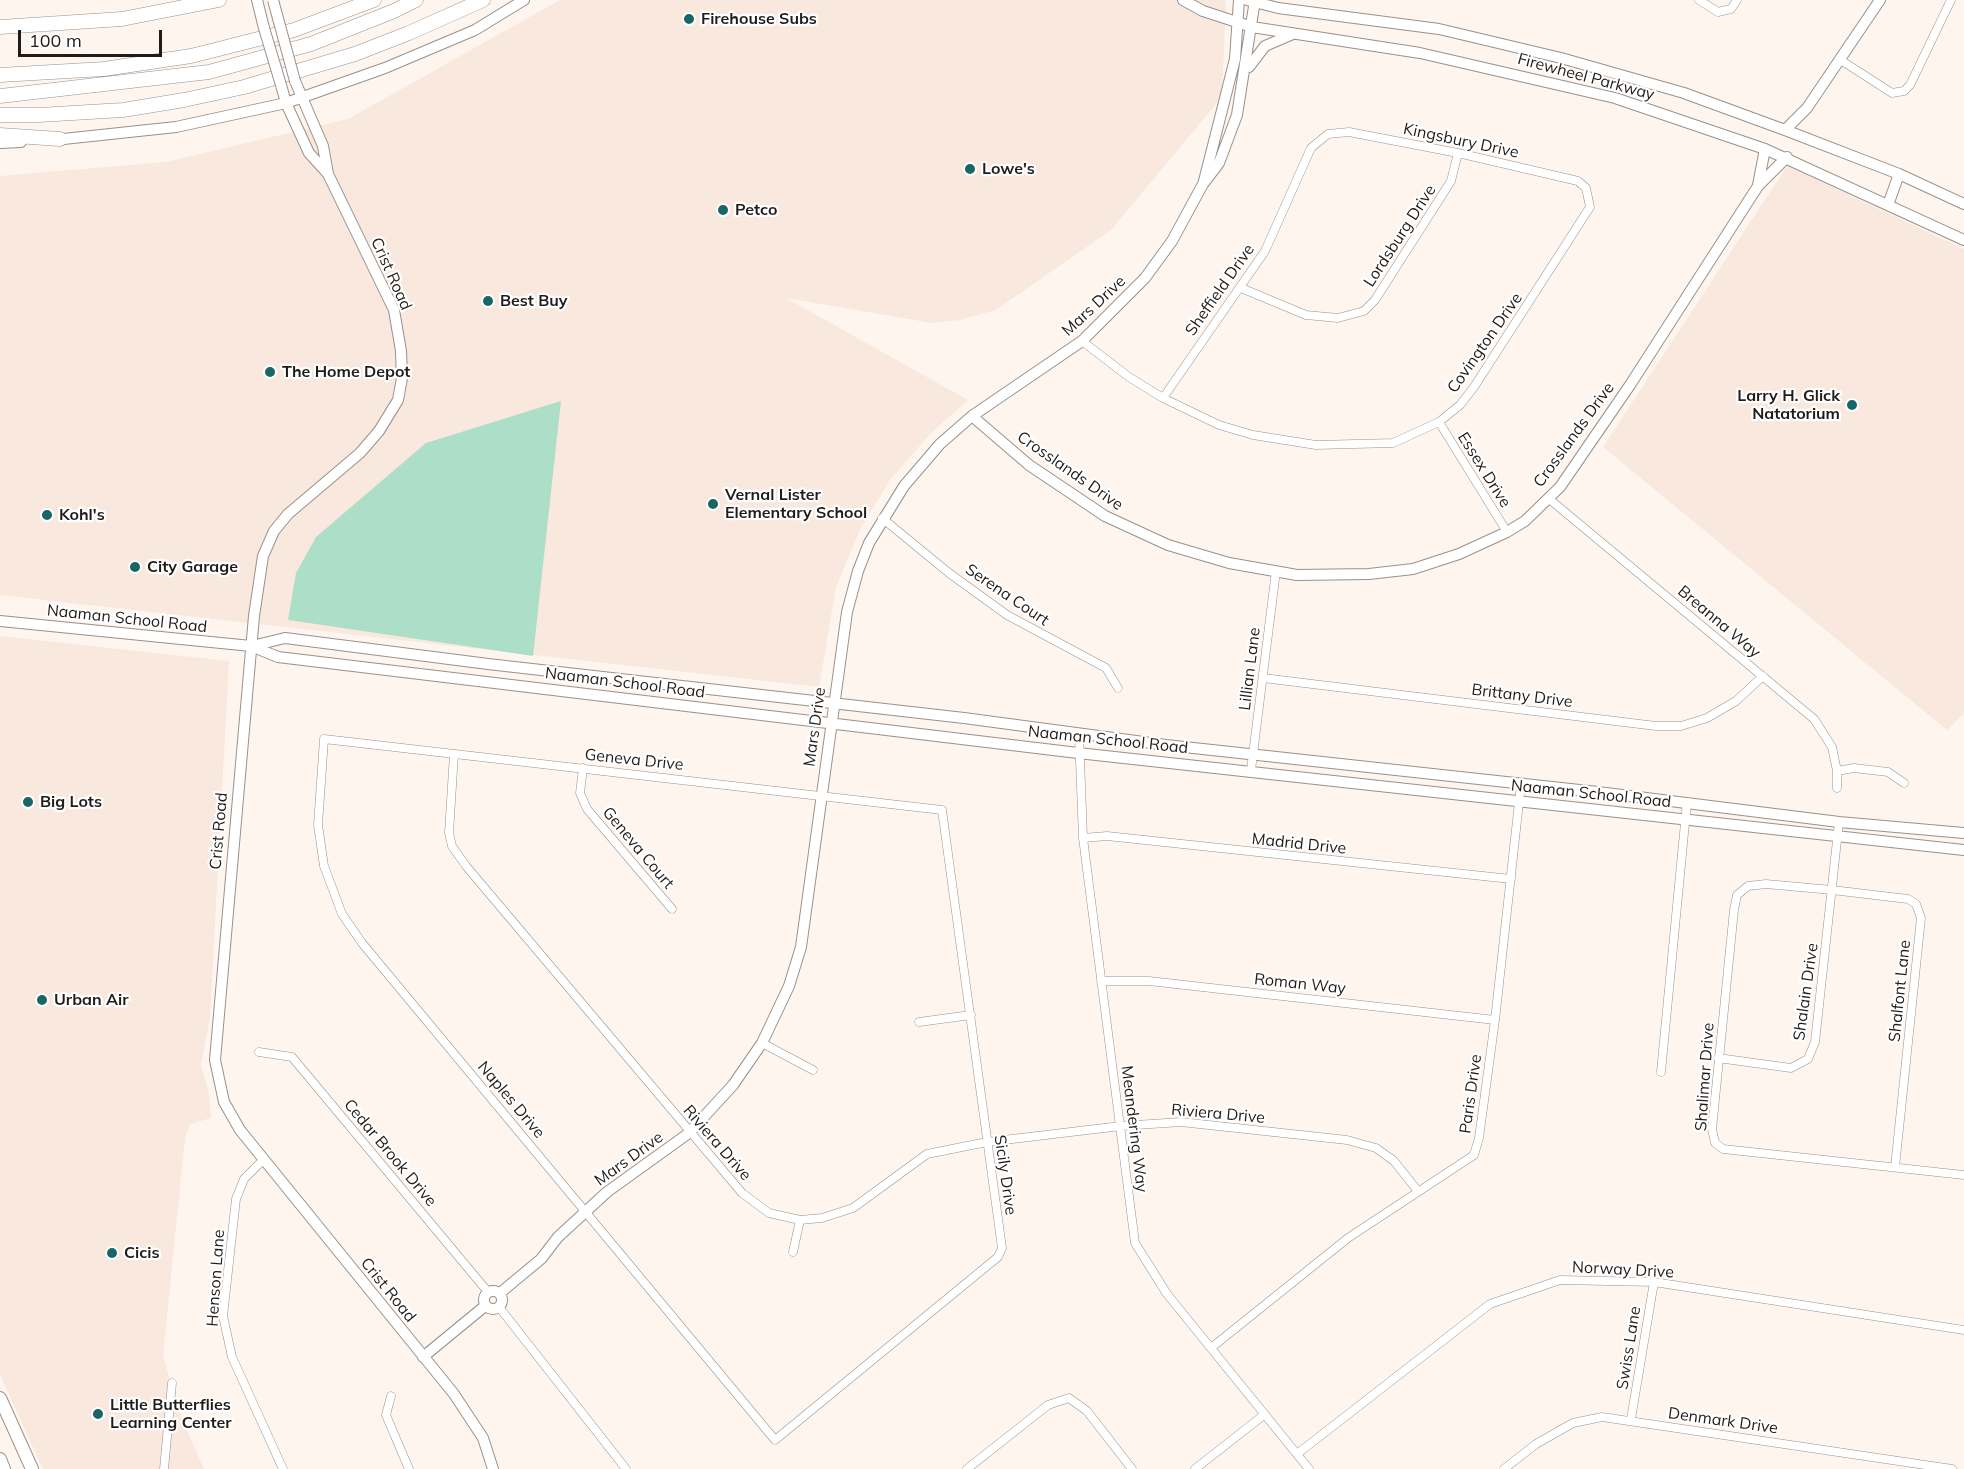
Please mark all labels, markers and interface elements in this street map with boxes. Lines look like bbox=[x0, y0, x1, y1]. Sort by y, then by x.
place label: Firehouse Subs bbox=[701, 9, 817, 29]
marker: Firehouse Subs bbox=[682, 12, 696, 26]
scale bar bbox=[21, 18, 165, 56]
text: 100 m bbox=[29, 29, 82, 52]
street label: Firewheel Parkway bbox=[1515, 49, 1657, 105]
street label: Kingsbury Drive bbox=[1402, 119, 1520, 163]
place label: Lowe's bbox=[982, 159, 1035, 179]
marker: Lowe's bbox=[963, 162, 977, 176]
street label: Lordsburg Drive bbox=[1360, 181, 1440, 291]
place label: Petco bbox=[735, 200, 777, 220]
marker: Petco bbox=[716, 203, 730, 217]
street label: Crist Road bbox=[366, 235, 416, 313]
street label: Sheffield Drive bbox=[1181, 241, 1259, 339]
street label: Mars Drive bbox=[1058, 272, 1130, 340]
street label: Covington Drive bbox=[1443, 289, 1527, 397]
place label: Best Buy bbox=[500, 291, 567, 311]
marker: Best Buy bbox=[481, 294, 495, 308]
place label: The Home Depot bbox=[282, 362, 410, 382]
marker: The Home Depot bbox=[263, 365, 277, 379]
street label: Crosslands Drive bbox=[1530, 379, 1618, 491]
place label: Larry H. Glick Natatorium bbox=[1737, 386, 1840, 424]
marker: Larry H. Glick Natatorium bbox=[1845, 398, 1859, 412]
street label: Crosslands Drive bbox=[1013, 427, 1127, 515]
street label: Essex Drive bbox=[1453, 429, 1515, 511]
place label: Vernal Lister Elementary School bbox=[725, 485, 867, 523]
marker: Vernal Lister Elementary School bbox=[706, 497, 720, 511]
place label: Kohl's bbox=[59, 505, 105, 525]
marker: Kohl's bbox=[40, 508, 54, 522]
place label: City Garage bbox=[147, 557, 238, 577]
marker: City Garage bbox=[128, 560, 142, 574]
street label: Serena Court bbox=[961, 560, 1053, 630]
street label: Breanna Way bbox=[1674, 582, 1764, 662]
street label: Naaman School Road bbox=[46, 601, 208, 637]
street label: Lillian Lane bbox=[1235, 626, 1265, 712]
street label: Naaman School Road bbox=[544, 664, 706, 702]
street label: Brittany Drive bbox=[1470, 680, 1574, 712]
street label: Mars Drive bbox=[800, 686, 830, 768]
street label: Naaman School Road bbox=[1027, 722, 1189, 758]
street label: Geneva Drive bbox=[584, 745, 684, 775]
street label: Naaman School Road bbox=[1510, 776, 1672, 812]
place label: Big Lots bbox=[40, 792, 102, 812]
street label: Crist Road bbox=[206, 792, 232, 870]
marker: Big Lots bbox=[21, 795, 35, 809]
street label: Geneva Court bbox=[598, 803, 678, 893]
street label: Madrid Drive bbox=[1251, 829, 1347, 859]
street label: Shalfont Lane bbox=[1885, 939, 1915, 1043]
street label: Shalain Drive bbox=[1790, 942, 1822, 1042]
street label: Roman Way bbox=[1253, 970, 1347, 998]
place label: Urban Air bbox=[54, 990, 128, 1010]
marker: Urban Air bbox=[35, 993, 49, 1007]
street label: Shalimar Drive bbox=[1692, 1022, 1718, 1132]
street label: Paris Drive bbox=[1456, 1053, 1486, 1135]
street label: Naples Drive bbox=[473, 1058, 549, 1142]
street label: Meandering Way bbox=[1117, 1065, 1151, 1193]
street label: Cedar Brook Drive bbox=[340, 1095, 440, 1211]
street label: Riviera Drive bbox=[1170, 1100, 1266, 1128]
street label: Riviera Drive bbox=[679, 1101, 755, 1185]
street label: Mars Drive bbox=[591, 1128, 667, 1190]
street label: Sicily Drive bbox=[990, 1134, 1020, 1216]
street label: Henson Lane bbox=[203, 1229, 229, 1327]
place label: Cicis bbox=[124, 1243, 159, 1263]
marker: Cicis bbox=[105, 1246, 119, 1260]
street label: Crist Road bbox=[356, 1254, 420, 1326]
street label: Norway Drive bbox=[1572, 1258, 1674, 1282]
street label: Swiss Lane bbox=[1613, 1305, 1645, 1391]
place label: Little Butterflies Learning Center bbox=[110, 1395, 232, 1433]
street label: Denmark Drive bbox=[1667, 1404, 1779, 1438]
marker: Little Butterflies Learning Center bbox=[91, 1407, 105, 1421]

